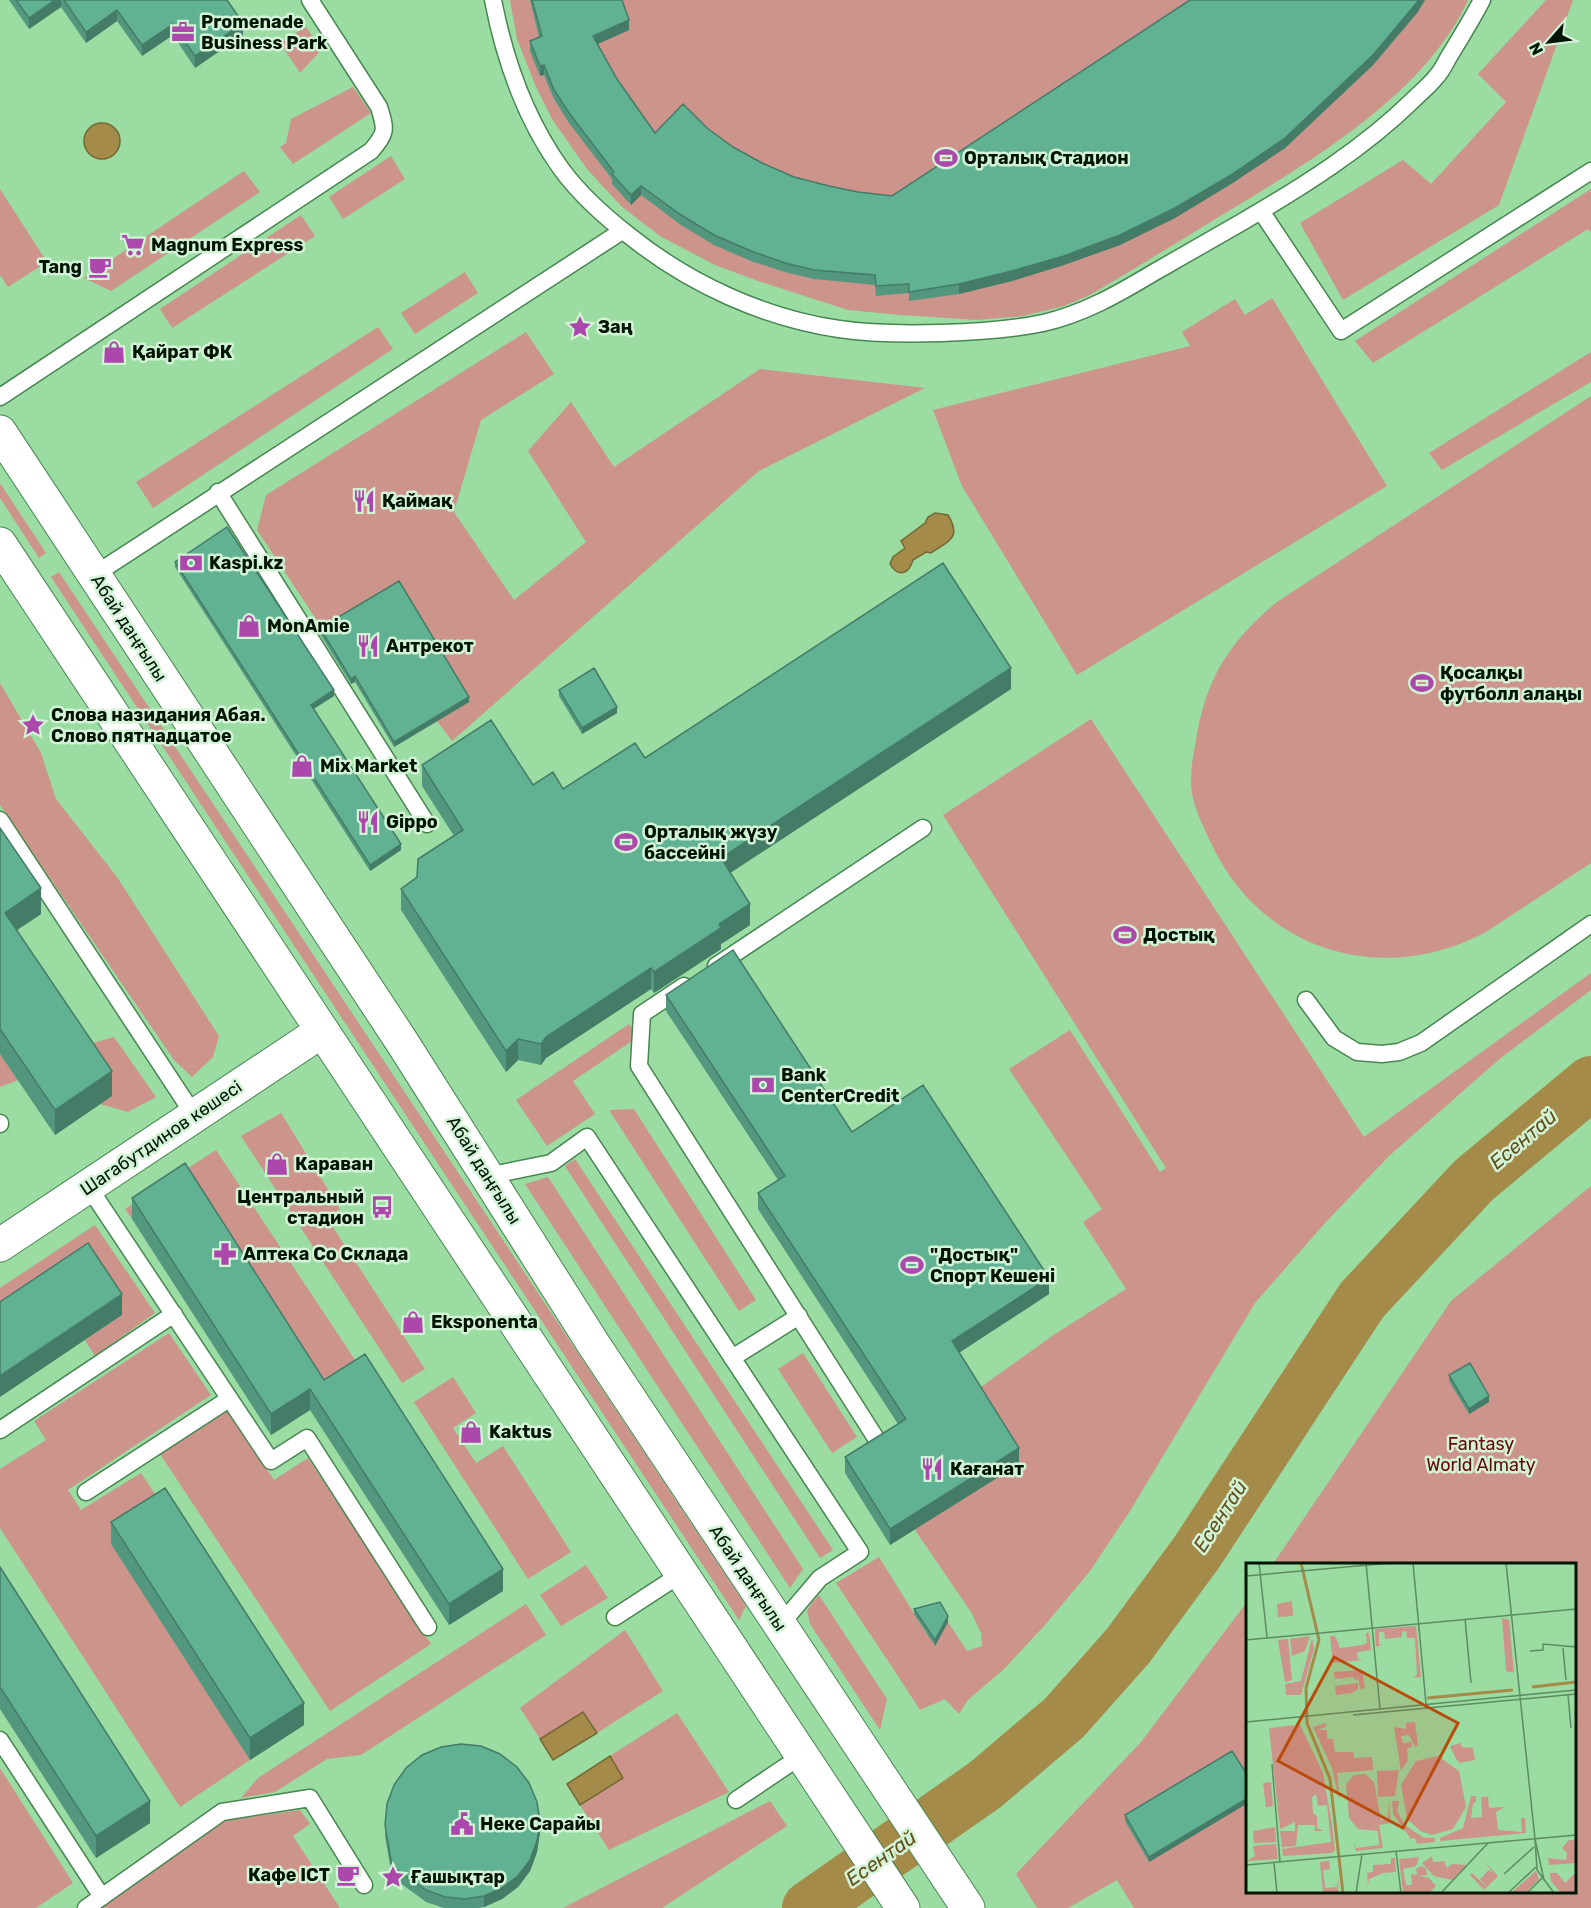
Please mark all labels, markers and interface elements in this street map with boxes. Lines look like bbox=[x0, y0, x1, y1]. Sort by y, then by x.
place label: Promenade Business Park bbox=[201, 11, 328, 54]
north arrow bbox=[1519, 12, 1579, 72]
office icon: Promenade Business Park bbox=[170, 19, 196, 45]
text: N bbox=[1525, 39, 1547, 58]
sports icon: Орталық Стадион bbox=[933, 145, 959, 171]
place label: Орталық Стадион bbox=[964, 147, 1129, 169]
supermarket icon: Magnum Express bbox=[120, 232, 146, 258]
place label: Magnum Express bbox=[151, 234, 304, 256]
cafe icon: Tang bbox=[87, 254, 113, 280]
place label: Tang bbox=[39, 256, 82, 278]
place icon: Заң bbox=[567, 314, 593, 340]
place label: Заң bbox=[598, 316, 633, 338]
shop icon: Қайрат ФК bbox=[101, 339, 127, 365]
place label: Қайрат ФК bbox=[132, 341, 233, 363]
restaurant icon: Қаймақ bbox=[351, 488, 377, 514]
place label: Қаймақ bbox=[382, 490, 453, 512]
bank icon: Kaspi.kz bbox=[178, 550, 204, 576]
place label: Kaspi.kz bbox=[209, 552, 284, 574]
street label: Абай даңғылы bbox=[86, 570, 172, 686]
shop icon: MonAmie bbox=[236, 613, 262, 639]
place label: MonAmie bbox=[267, 615, 350, 637]
restaurant icon: Антрекот bbox=[355, 633, 381, 659]
place label: Антрекот bbox=[386, 635, 474, 657]
place label: Қосалқы футболл алаңы bbox=[1440, 662, 1582, 705]
sports icon: Қосалқы футболл алаңы bbox=[1409, 670, 1435, 696]
place label: Слова назидания Абая. Слово пятнадцатое bbox=[51, 704, 266, 747]
place icon: Слова назидания Абая. Слово пятнадцатое bbox=[20, 712, 46, 738]
shop icon: Mix Market bbox=[289, 753, 315, 779]
place label: Mix Market bbox=[320, 755, 417, 777]
restaurant icon: Gippo bbox=[355, 809, 381, 835]
place label: Gippo bbox=[386, 811, 438, 833]
place label: Орталық жүзу бассейні bbox=[644, 821, 778, 864]
sports icon: Орталық жүзу бассейні bbox=[613, 829, 639, 855]
sports icon: Достық bbox=[1112, 922, 1138, 948]
place label: Достық bbox=[1143, 924, 1215, 946]
place label: Bank CenterCredit bbox=[781, 1064, 899, 1107]
bank icon: Bank CenterCredit bbox=[750, 1072, 776, 1098]
street label: Шагабутдинов көшесі bbox=[76, 1076, 246, 1200]
water label: Есентай bbox=[1485, 1104, 1561, 1174]
street label: Абай даңғылы bbox=[442, 1112, 526, 1228]
shop icon: Караван bbox=[264, 1151, 290, 1177]
place label: Караван bbox=[295, 1153, 373, 1175]
place label: Центральный стадион bbox=[237, 1186, 364, 1229]
bus stop icon: Центральный стадион bbox=[369, 1194, 395, 1220]
pharmacy icon: Аптека Со Склада bbox=[212, 1241, 238, 1267]
place label: Аптека Со Склада bbox=[243, 1243, 408, 1265]
place label: "Достық" Спорт Кешені bbox=[930, 1244, 1055, 1287]
sports icon: "Достық" Спорт Кешені bbox=[899, 1252, 925, 1278]
shop icon: Eksponenta bbox=[400, 1309, 426, 1335]
place label: Eksponenta bbox=[431, 1311, 538, 1333]
shop icon: Kaktus bbox=[458, 1419, 484, 1445]
place label: Kaktus bbox=[489, 1421, 552, 1443]
park label: Fantasy World Almaty bbox=[1426, 1433, 1536, 1476]
restaurant icon: Кағанат bbox=[919, 1456, 945, 1482]
place label: Кағанат bbox=[950, 1458, 1024, 1480]
water label: Есентай bbox=[1188, 1476, 1252, 1556]
street label: Абай даңғылы bbox=[704, 1521, 792, 1635]
inset map bbox=[1246, 1563, 1576, 1893]
public building icon: Неке Сарайы bbox=[449, 1811, 475, 1837]
place label: Неке Сарайы bbox=[480, 1813, 601, 1835]
water label: Есентай bbox=[841, 1825, 921, 1891]
cafe icon: Кафе ICT bbox=[335, 1862, 361, 1888]
place label: Кафе ICT bbox=[248, 1864, 330, 1886]
place icon: Ғашықтар bbox=[380, 1864, 406, 1890]
place label: Ғашықтар bbox=[410, 1866, 505, 1888]

